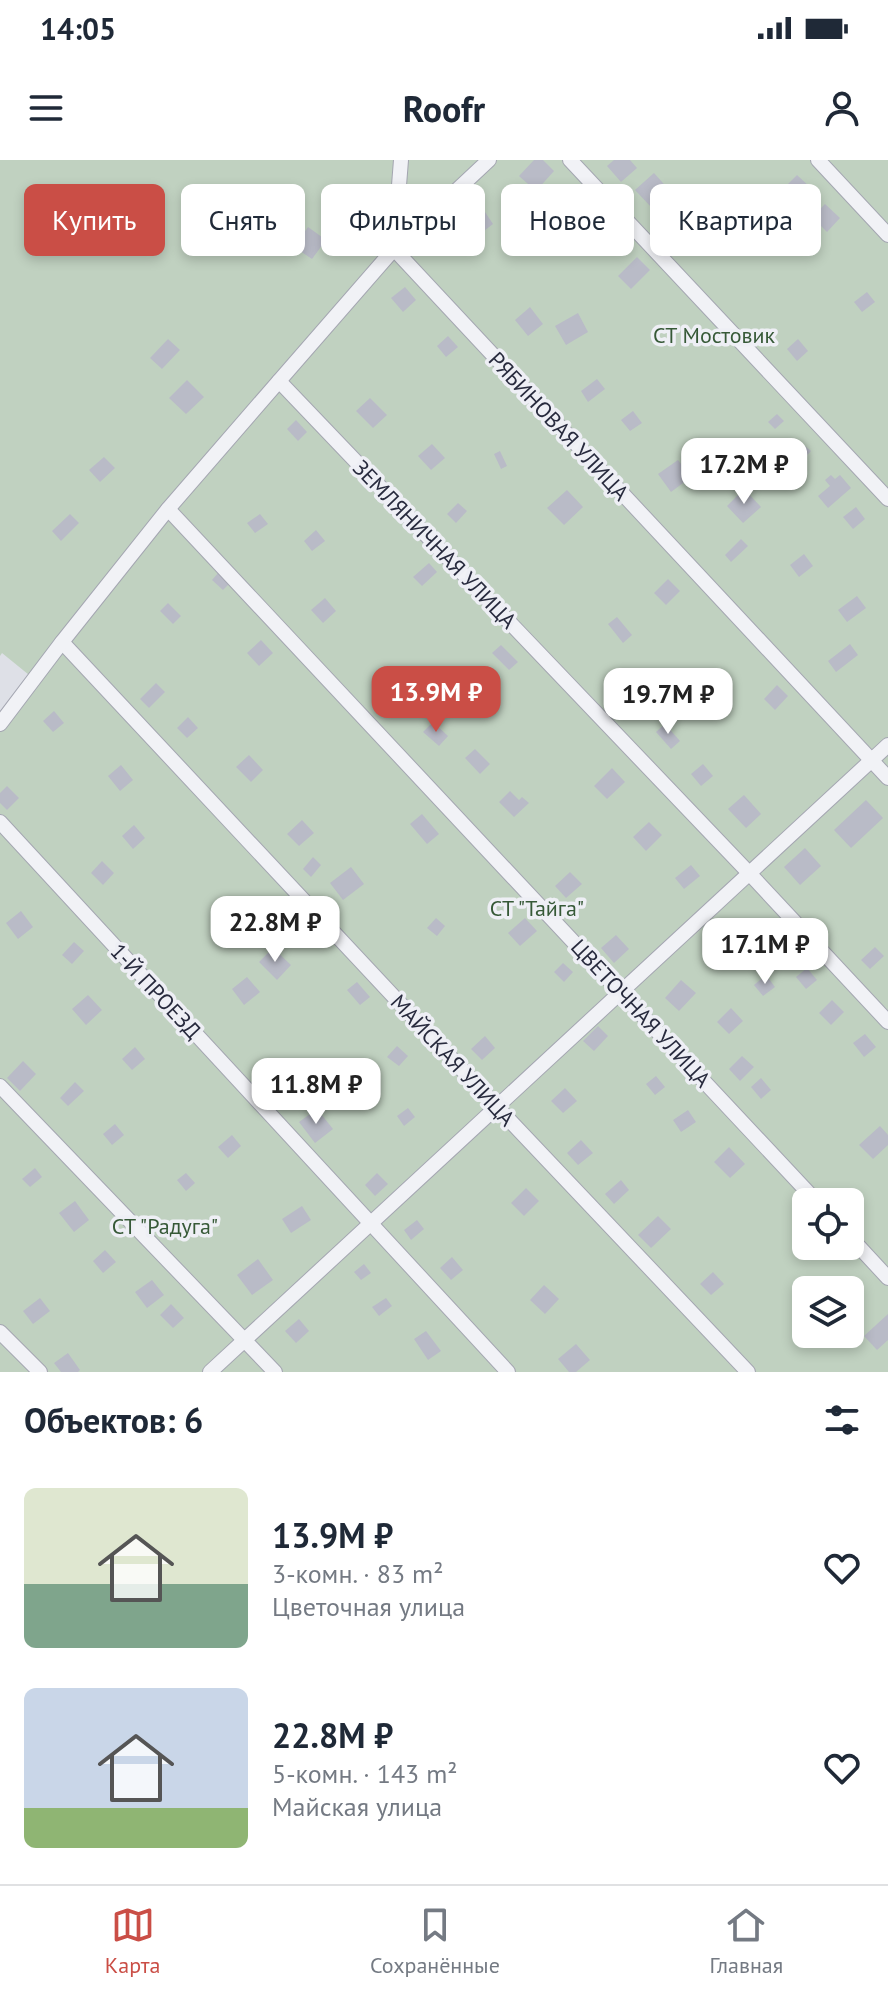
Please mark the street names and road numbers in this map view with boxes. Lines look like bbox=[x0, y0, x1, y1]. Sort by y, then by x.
street label: РЯБИНОВАЯ УЛИЦА bbox=[483, 346, 635, 506]
street label: ЗЕМЛЯНИЧНАЯ УЛИЦА bbox=[347, 454, 523, 634]
street label: ЦВЕТОЧНАЯ УЛИЦА bbox=[565, 933, 717, 1093]
street label: 1-Й ПРОЕЗД bbox=[105, 937, 208, 1045]
street label: МАЙСКАЯ УЛИЦА bbox=[385, 988, 521, 1132]

